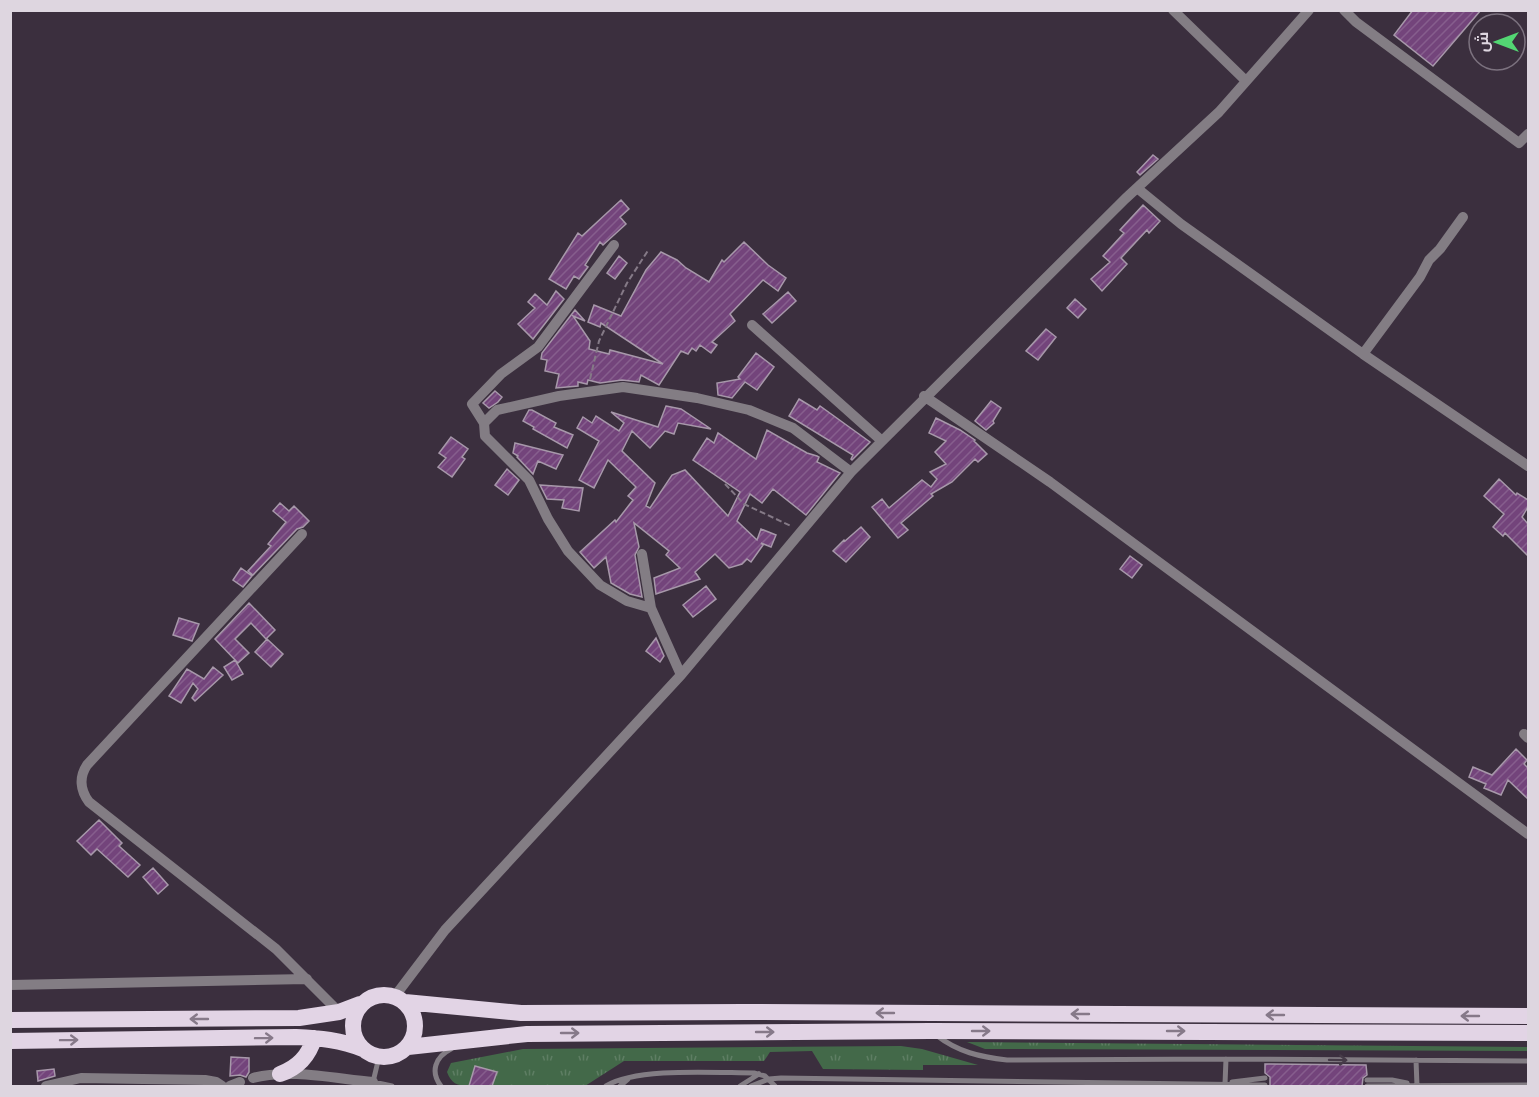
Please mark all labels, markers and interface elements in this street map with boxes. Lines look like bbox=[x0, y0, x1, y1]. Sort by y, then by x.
north arrow bbox=[1467, 12, 1527, 72]
text: ش bbox=[1474, 32, 1492, 52]
one-way arrow bbox=[876, 1007, 896, 1019]
one-way arrow bbox=[1071, 1008, 1091, 1020]
one-way arrow bbox=[1266, 1009, 1286, 1021]
one-way arrow bbox=[1461, 1010, 1481, 1022]
one-way arrow bbox=[189, 1013, 209, 1024]
one-way arrow bbox=[971, 1025, 991, 1037]
one-way arrow bbox=[1166, 1025, 1186, 1037]
one-way arrow bbox=[755, 1026, 775, 1038]
one-way arrow bbox=[560, 1027, 580, 1039]
one-way arrow bbox=[253, 1032, 273, 1043]
one-way arrow bbox=[58, 1035, 78, 1046]
one-way arrow bbox=[1328, 1054, 1348, 1066]

